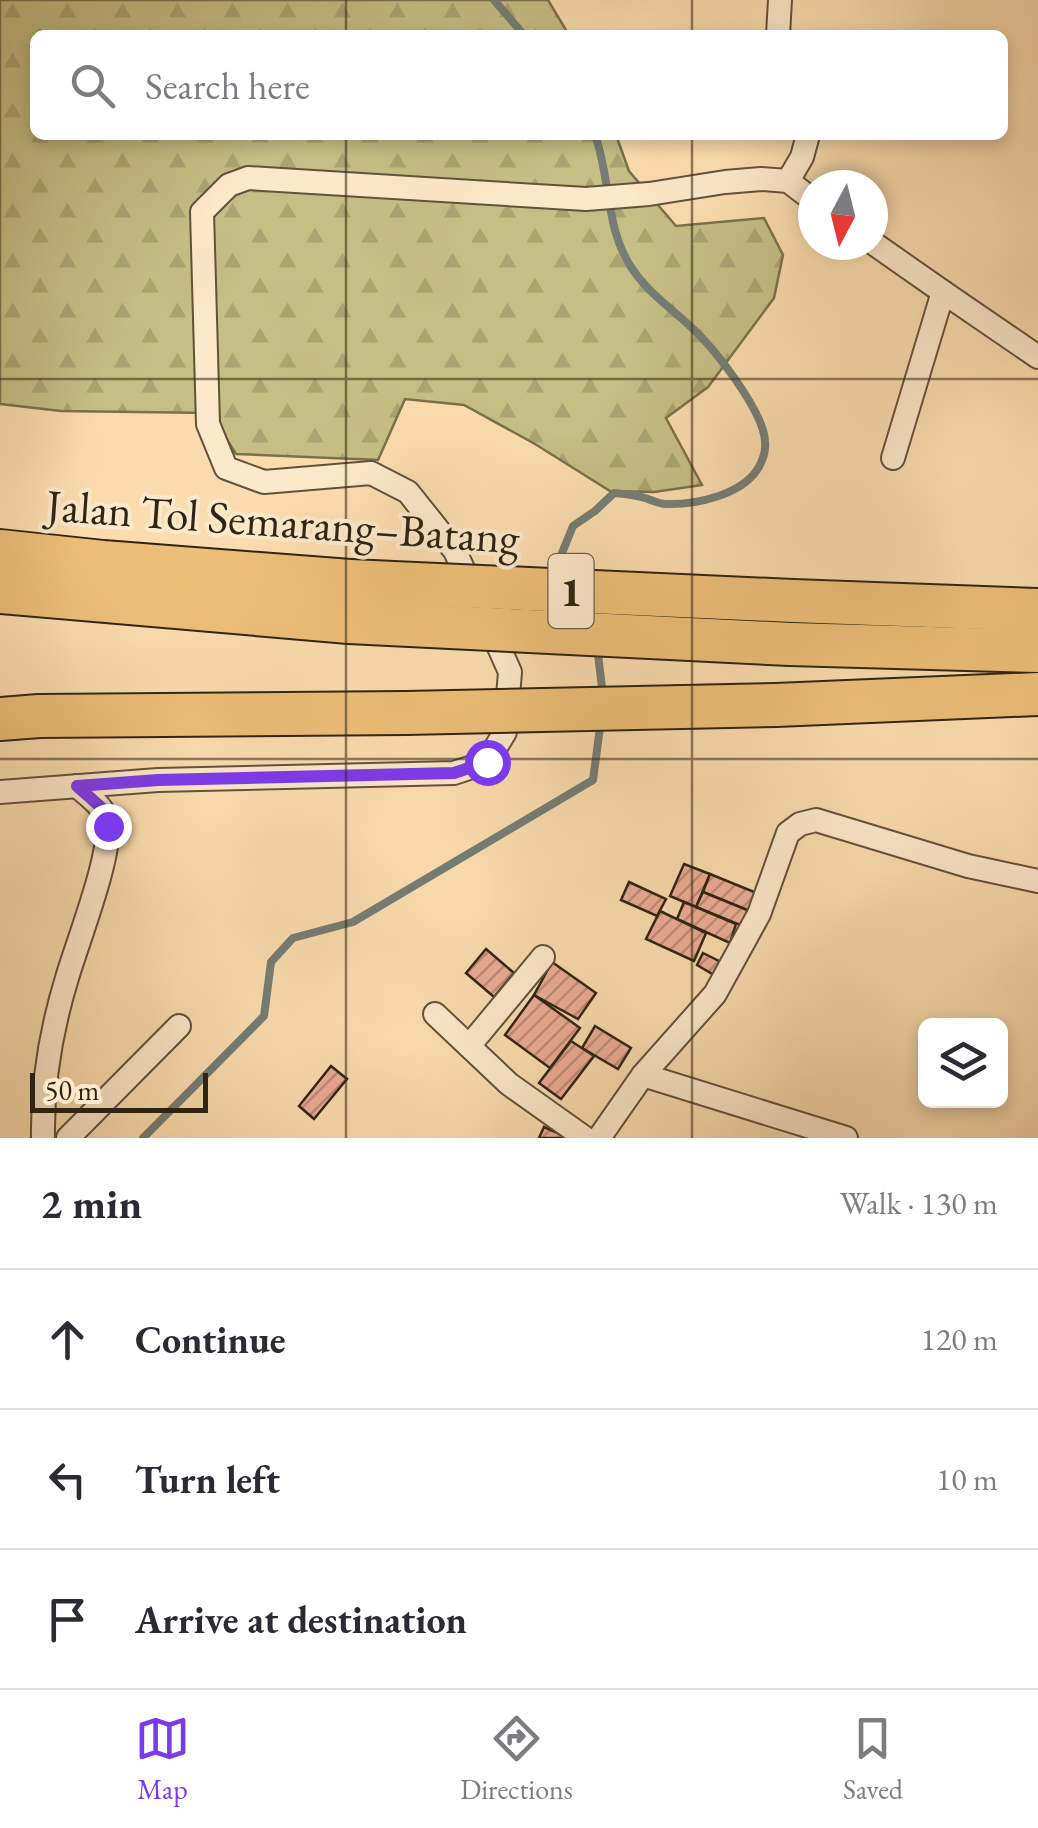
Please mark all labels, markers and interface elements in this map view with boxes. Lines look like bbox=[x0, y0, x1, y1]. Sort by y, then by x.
search box bbox=[30, 30, 1008, 140]
icon: search bbox=[65, 58, 120, 113]
text: Search here bbox=[145, 61, 310, 110]
north arrow bbox=[798, 170, 888, 260]
street label: Jalan Tol Semarang–Batang bbox=[41, 475, 522, 566]
road number: 1 bbox=[548, 554, 594, 628]
route start bbox=[465, 740, 511, 786]
route end bbox=[86, 804, 132, 850]
map controls bbox=[918, 1018, 1008, 1108]
button: layers bbox=[918, 1018, 1008, 1108]
scale bar bbox=[30, 1068, 208, 1112]
text: 50 m bbox=[45, 1072, 99, 1108]
text: 2 min bbox=[40, 1176, 142, 1231]
text: Walk · 130 m bbox=[840, 1182, 998, 1224]
icon: ahead bbox=[40, 1312, 95, 1367]
text: Continue bbox=[135, 1315, 286, 1364]
text: 120 m bbox=[921, 1318, 998, 1360]
icon: left bbox=[40, 1452, 95, 1507]
text: Turn left bbox=[135, 1455, 280, 1504]
text: 10 m bbox=[936, 1458, 998, 1500]
icon: arrive bbox=[40, 1592, 95, 1647]
text: Arrive at destination bbox=[135, 1595, 467, 1644]
tab: Map bbox=[135, 1711, 190, 1807]
tab: Directions bbox=[460, 1711, 573, 1807]
tab: Saved bbox=[843, 1711, 903, 1807]

